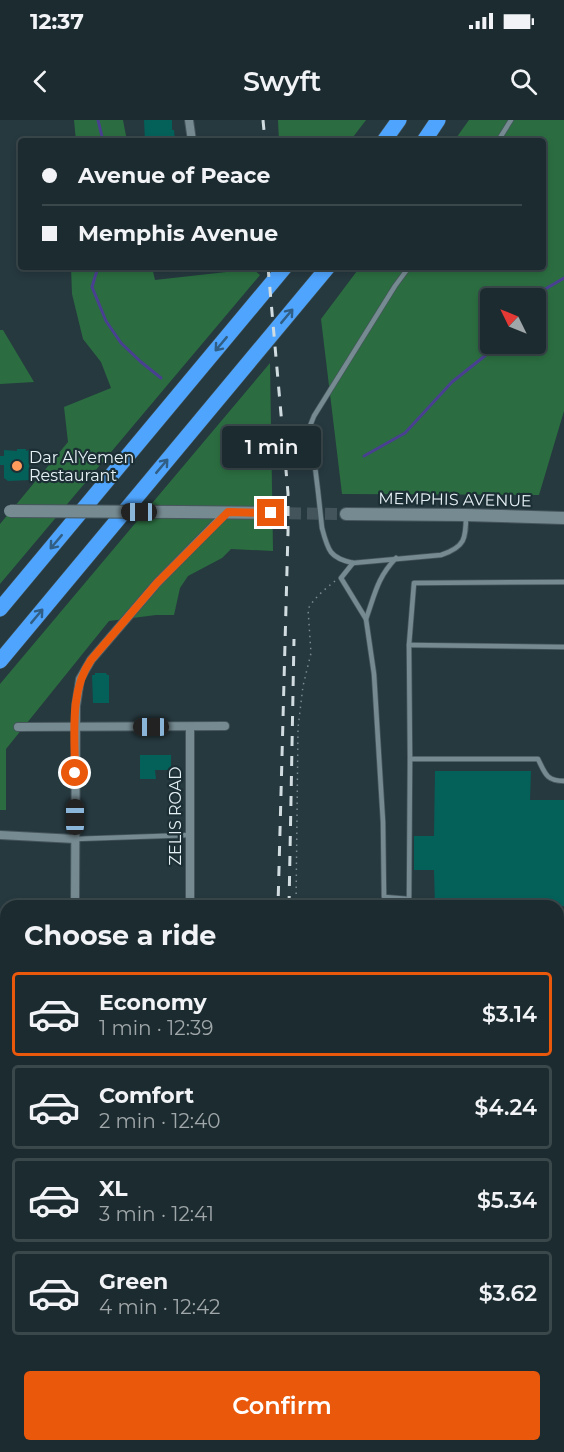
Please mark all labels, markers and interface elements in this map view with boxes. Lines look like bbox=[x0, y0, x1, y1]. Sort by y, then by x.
text: 12:37 bbox=[30, 8, 84, 35]
icon: back bbox=[24, 65, 57, 98]
text: Swyft bbox=[243, 65, 321, 98]
icon: search bbox=[507, 65, 540, 98]
text: Avenue of Peace bbox=[78, 162, 270, 189]
text: Memphis Avenue bbox=[78, 220, 278, 247]
north arrow bbox=[480, 288, 546, 354]
map controls bbox=[480, 288, 546, 354]
one-way arrow bbox=[280, 309, 294, 324]
one-way arrow bbox=[214, 336, 228, 351]
callout: 1 min bbox=[222, 426, 320, 468]
text: 1 min bbox=[245, 435, 298, 459]
place label: Dar AlYemen Restaurant bbox=[29, 448, 134, 485]
marker: Dar AlYemen Restaurant bbox=[10, 459, 24, 473]
one-way arrow bbox=[155, 459, 169, 474]
street label: MEMPHIS AVENUE bbox=[378, 489, 532, 510]
route end bbox=[257, 499, 284, 526]
car bbox=[121, 503, 157, 521]
one-way arrow bbox=[49, 534, 63, 549]
one-way arrow bbox=[31, 608, 44, 624]
car bbox=[133, 718, 169, 736]
route start bbox=[61, 759, 88, 786]
street label: ZELIS ROAD bbox=[166, 767, 185, 865]
car bbox=[66, 799, 84, 835]
text: Choose a ride bbox=[24, 919, 216, 952]
icon: car bbox=[27, 987, 81, 1041]
text: Economy bbox=[99, 989, 207, 1016]
text: $3.14 bbox=[482, 1001, 537, 1028]
text: 1 min · 12:39 bbox=[99, 1016, 213, 1040]
icon: car bbox=[27, 1080, 81, 1134]
text: Comfort bbox=[99, 1082, 194, 1109]
text: $4.24 bbox=[475, 1094, 537, 1121]
text: 2 min · 12:40 bbox=[99, 1109, 221, 1133]
icon: car bbox=[27, 1173, 81, 1227]
text: XL bbox=[99, 1175, 128, 1202]
text: $5.34 bbox=[477, 1187, 537, 1214]
text: 3 min · 12:41 bbox=[99, 1202, 214, 1226]
icon: car bbox=[27, 1266, 81, 1320]
text: Green bbox=[99, 1268, 168, 1295]
text: $3.62 bbox=[479, 1280, 537, 1307]
text: 4 min · 12:42 bbox=[99, 1295, 220, 1319]
button: Confirm bbox=[24, 1371, 540, 1440]

